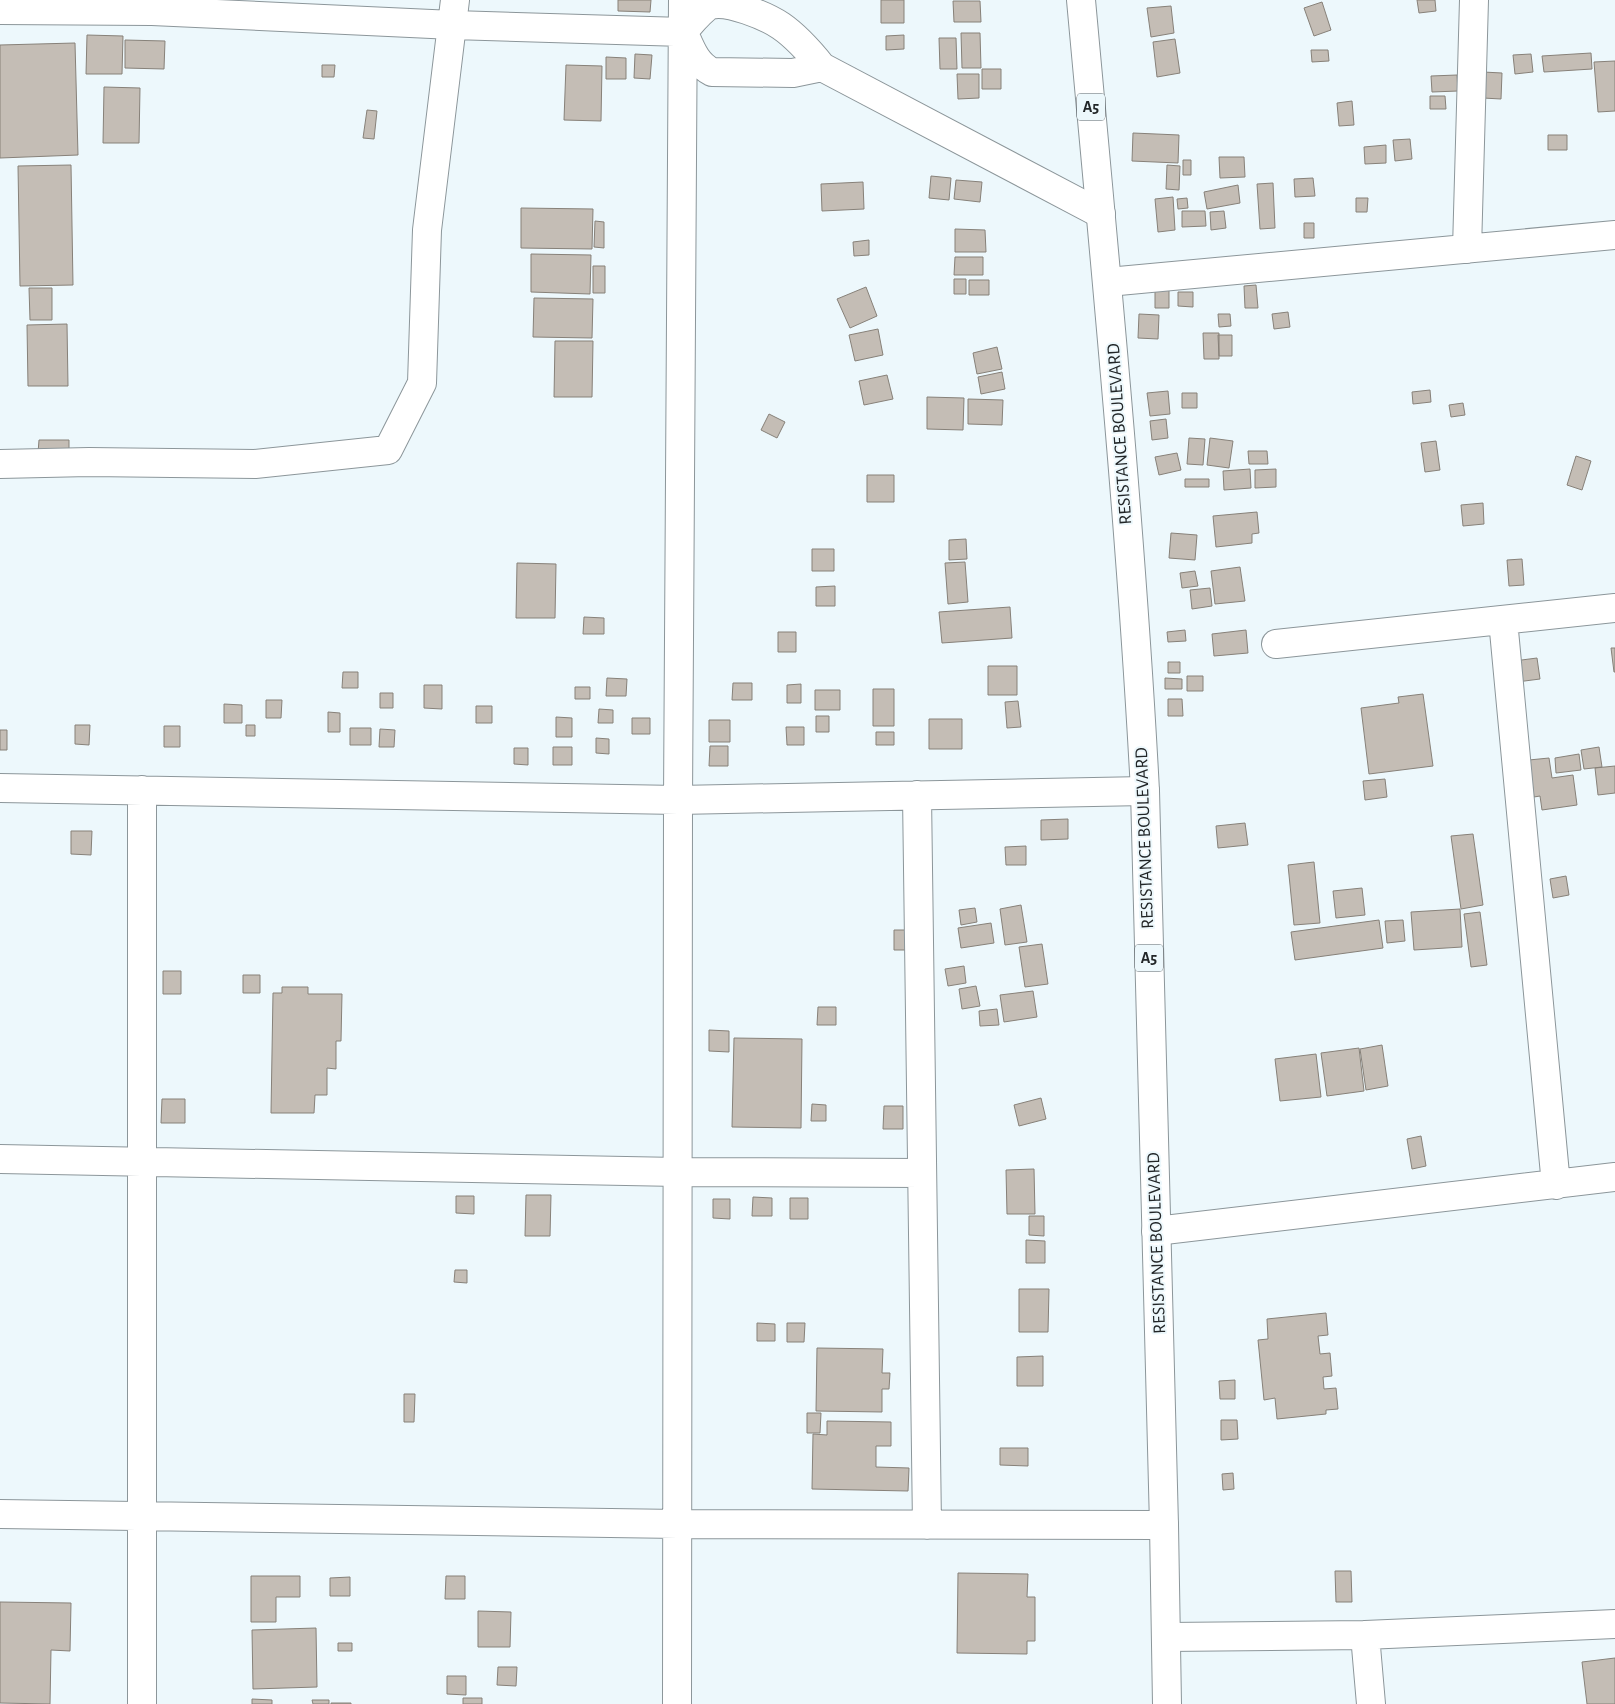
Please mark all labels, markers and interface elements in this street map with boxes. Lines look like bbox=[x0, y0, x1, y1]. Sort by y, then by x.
road number: A5 bbox=[1077, 94, 1105, 120]
street label: RESISTANCE BOULEVARD bbox=[1105, 343, 1135, 525]
street label: RESISTANCE BOULEVARD bbox=[1133, 747, 1157, 929]
road number: A5 bbox=[1135, 944, 1163, 971]
street label: RESISTANCE BOULEVARD bbox=[1145, 1152, 1169, 1334]

